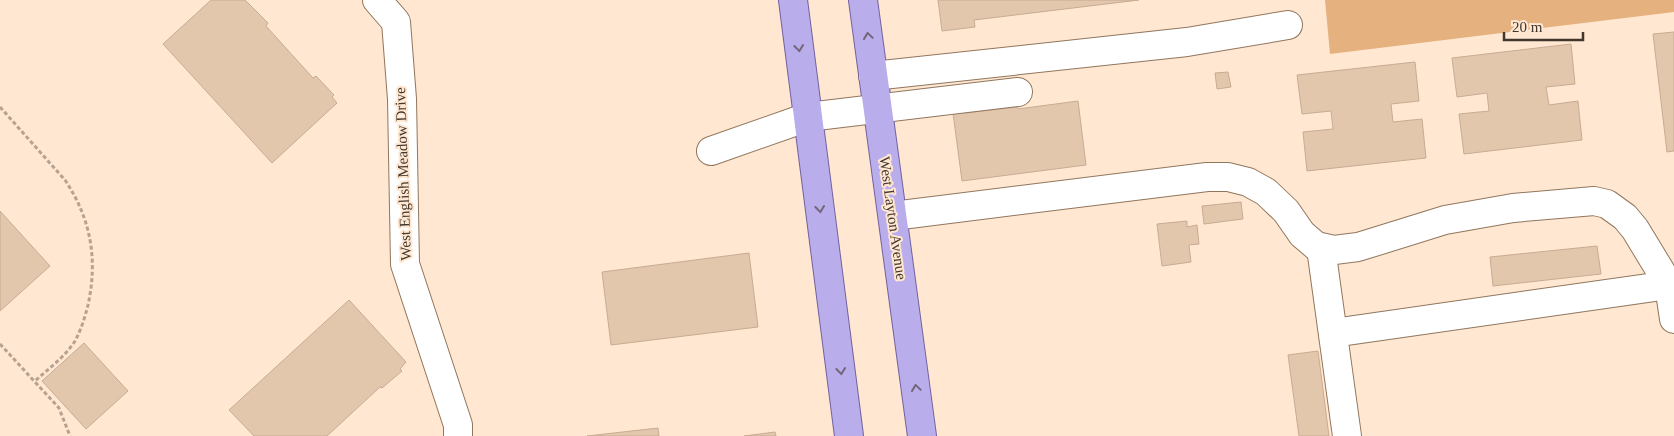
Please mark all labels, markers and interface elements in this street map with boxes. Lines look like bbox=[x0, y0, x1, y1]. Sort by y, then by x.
scale bar bbox=[1504, 10, 1583, 42]
text: 20 m bbox=[1512, 19, 1543, 35]
one-way arrow bbox=[863, 32, 874, 40]
one-way arrow bbox=[793, 45, 804, 53]
street label: West English Meadow Drive bbox=[392, 87, 414, 261]
street label: West Layton Avenue bbox=[876, 155, 910, 281]
one-way arrow bbox=[814, 206, 825, 214]
one-way arrow bbox=[835, 367, 846, 375]
one-way arrow bbox=[911, 383, 922, 391]

